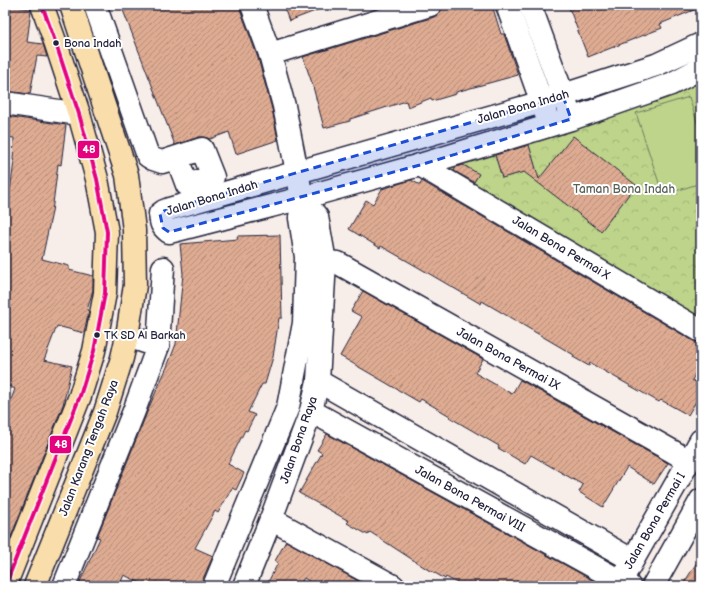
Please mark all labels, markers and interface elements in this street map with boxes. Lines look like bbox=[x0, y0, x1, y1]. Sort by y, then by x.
place label: Bona Indah bbox=[64, 37, 121, 50]
marker: Bona Indah bbox=[51, 38, 61, 48]
street label: Jalan Bona Indah bbox=[475, 87, 571, 127]
line badge: 48 bbox=[77, 140, 100, 159]
text: 48 bbox=[82, 143, 96, 156]
street label: Jalan Bona Indah bbox=[164, 177, 260, 219]
park label: Taman Bona Indah bbox=[573, 182, 675, 197]
street label: Jalan Bona Permai X bbox=[509, 213, 613, 283]
street label: Jalan Bona Permai IX bbox=[454, 324, 562, 394]
place label: TK SD Al Barkah bbox=[104, 329, 186, 342]
marker: TK SD Al Barkah bbox=[92, 330, 102, 340]
street label: Jalan Karang Tengah Raya bbox=[56, 378, 122, 518]
street label: Jalan Bona Raya bbox=[277, 394, 321, 486]
line badge: 48 bbox=[49, 435, 72, 454]
text: 48 bbox=[54, 438, 68, 451]
street label: Jalan Bona Permai VIII bbox=[412, 462, 528, 536]
street label: Jalan Bona Permai I bbox=[621, 470, 689, 572]

